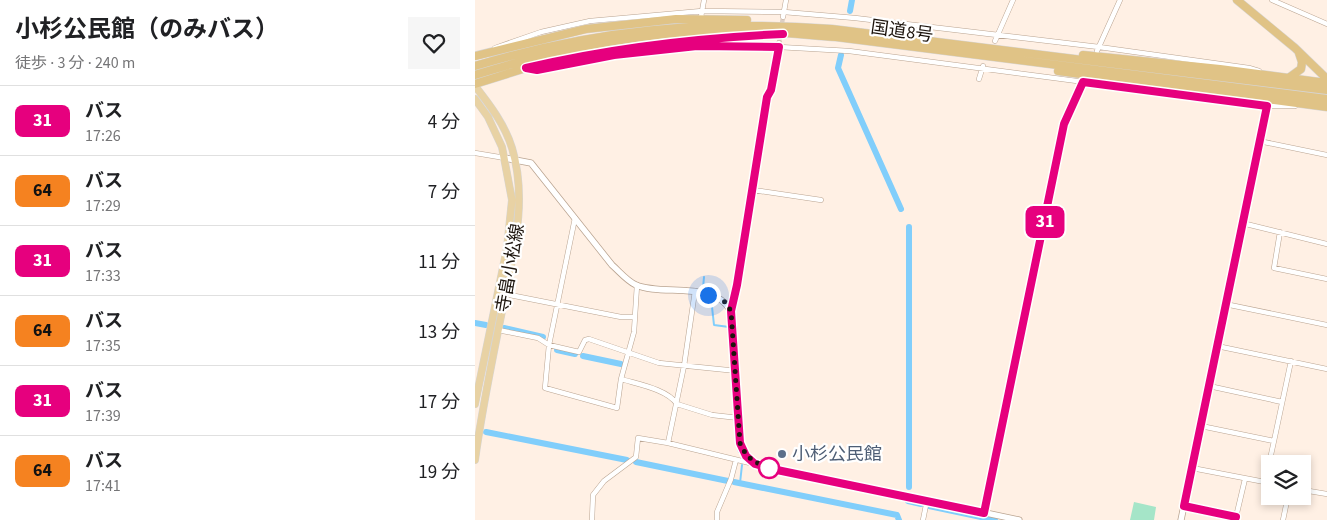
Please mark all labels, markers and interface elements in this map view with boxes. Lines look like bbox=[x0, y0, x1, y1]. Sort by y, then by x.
text: 小杉公民館（のみバス） bbox=[15, 12, 279, 47]
street label: 国道8号 bbox=[869, 15, 935, 48]
button: heart bbox=[408, 17, 460, 69]
text: 徒歩 · 3 分 · 240 m bbox=[15, 52, 135, 74]
text: バス bbox=[85, 98, 123, 125]
text: 31 bbox=[33, 108, 52, 133]
text: 4 分 bbox=[428, 109, 460, 136]
text: 17:26 bbox=[85, 125, 121, 147]
text: バス bbox=[85, 168, 123, 195]
text: 64 bbox=[33, 178, 52, 203]
text: 7 分 bbox=[428, 179, 460, 206]
text: 17:29 bbox=[85, 195, 121, 217]
line badge: 31 bbox=[1023, 206, 1067, 238]
text: 31 bbox=[1035, 209, 1055, 234]
street label: 寺畠小松線 bbox=[490, 222, 531, 315]
text: バス bbox=[85, 238, 123, 265]
text: 31 bbox=[33, 248, 52, 273]
text: 11 分 bbox=[418, 249, 460, 276]
text: 17:33 bbox=[85, 265, 121, 287]
your location bbox=[696, 283, 721, 308]
text: バス bbox=[85, 308, 123, 335]
text: 64 bbox=[33, 318, 52, 343]
text: 13 分 bbox=[418, 319, 460, 346]
text: 17:35 bbox=[85, 335, 121, 357]
text: バス bbox=[85, 378, 123, 405]
text: 31 bbox=[33, 388, 52, 413]
text: 17 分 bbox=[418, 389, 460, 416]
text: 17:39 bbox=[85, 405, 121, 427]
place label: 小杉公民館 bbox=[792, 442, 882, 467]
text: バス bbox=[85, 448, 123, 475]
marker: 小杉公民館 bbox=[776, 448, 788, 460]
map controls bbox=[1261, 455, 1311, 505]
button: layers bbox=[1261, 455, 1311, 505]
unlabelled marker bbox=[758, 457, 780, 479]
text: 64 bbox=[33, 458, 52, 483]
text: 19 分 bbox=[418, 459, 460, 486]
text: 17:41 bbox=[85, 475, 121, 497]

